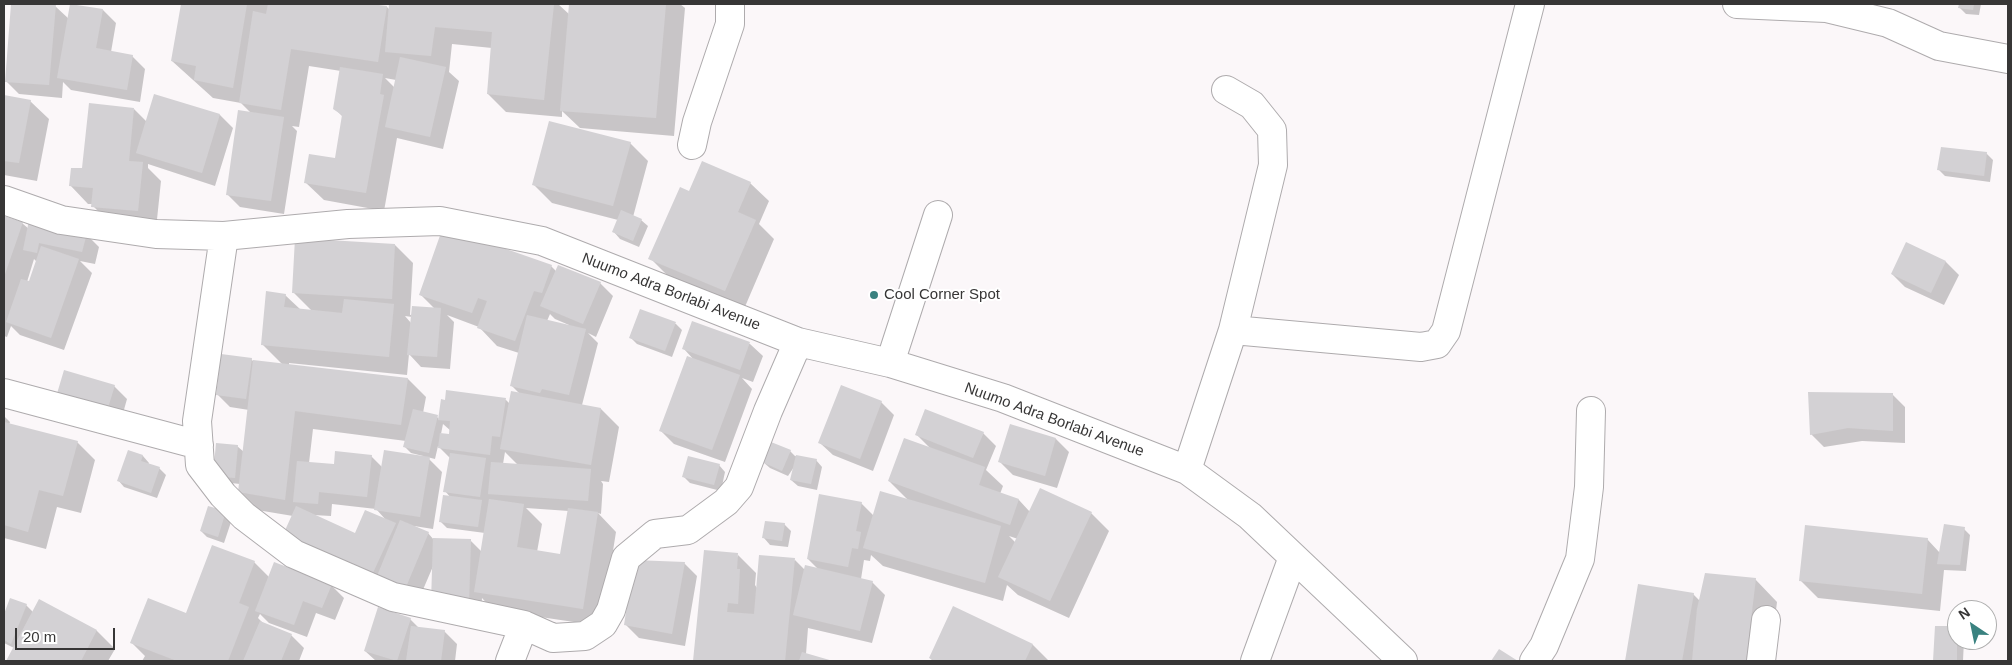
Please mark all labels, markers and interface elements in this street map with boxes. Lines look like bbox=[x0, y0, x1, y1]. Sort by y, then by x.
street label: Nuumo Adra Borlabi Avenue bbox=[579, 250, 763, 334]
place label: Cool Corner Spot bbox=[884, 286, 1000, 304]
marker: Cool Corner Spot bbox=[868, 289, 880, 301]
street label: Nuumo Adra Borlabi Avenue bbox=[962, 379, 1146, 461]
north arrow bbox=[1947, 600, 1997, 650]
text: N bbox=[1956, 604, 1973, 623]
scale bar bbox=[18, 618, 118, 650]
text: 20 m bbox=[23, 628, 56, 645]

